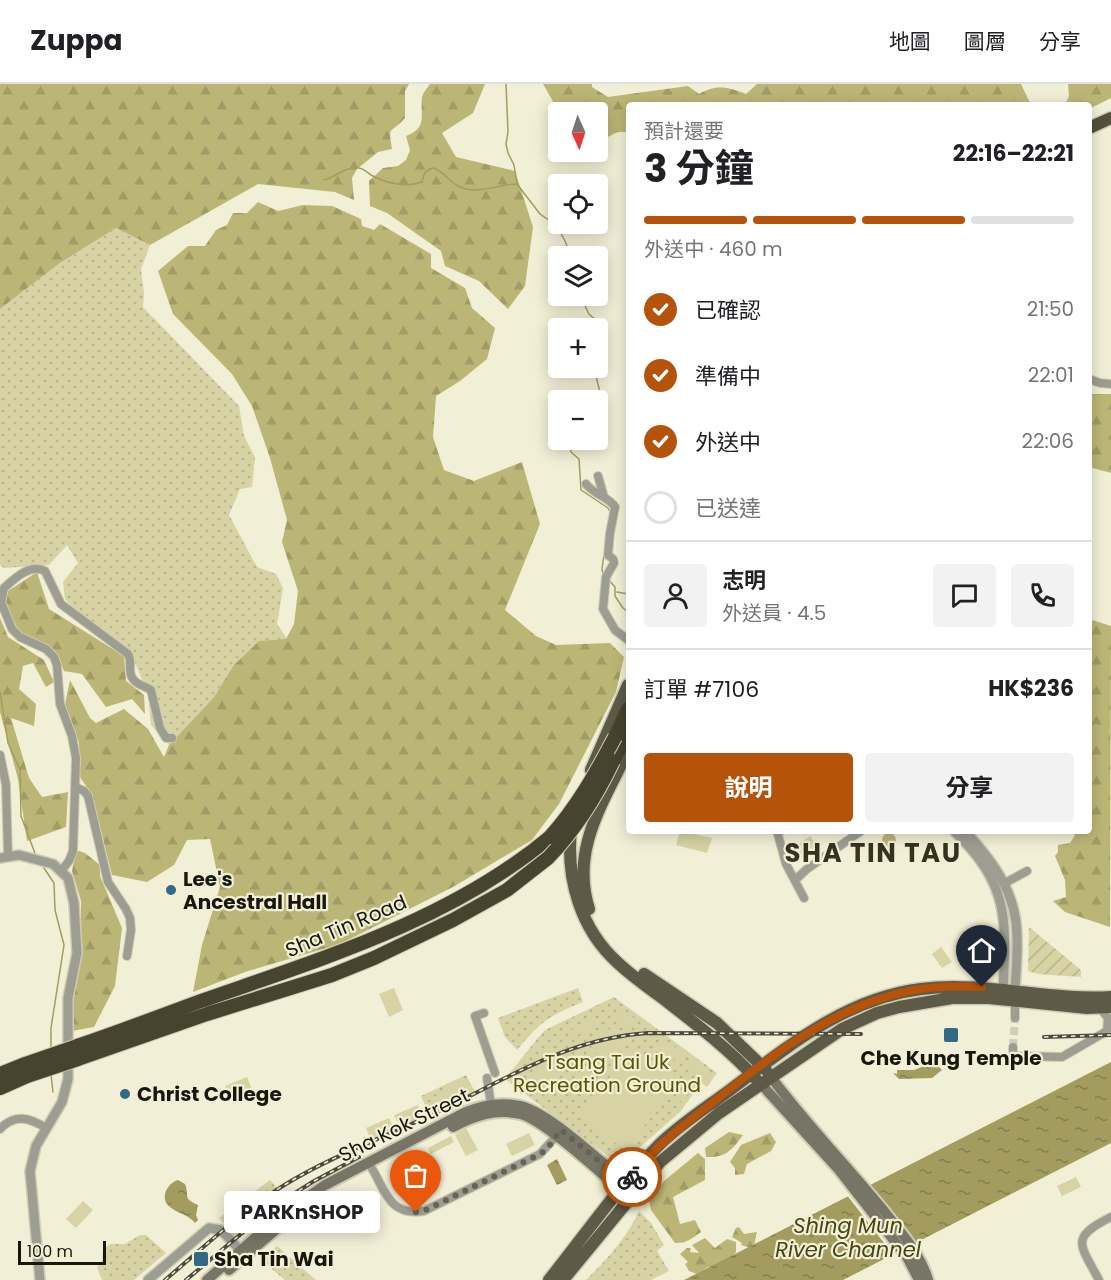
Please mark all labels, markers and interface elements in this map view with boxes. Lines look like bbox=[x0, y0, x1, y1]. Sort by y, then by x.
text: Zuppa bbox=[30, 21, 123, 60]
text: 地圖 bbox=[889, 27, 931, 56]
text: 圖層 bbox=[964, 27, 1006, 56]
text: 分享 bbox=[1039, 27, 1081, 56]
north arrow bbox=[548, 102, 608, 162]
map controls bbox=[548, 102, 608, 450]
text: 預計還要 bbox=[644, 117, 724, 145]
text: 22:16–22:21 bbox=[953, 138, 1074, 169]
text: 3 分鐘 bbox=[644, 141, 754, 196]
button: locate bbox=[548, 174, 608, 234]
text: 外送中 · 460 m bbox=[644, 235, 783, 263]
button: layers bbox=[548, 246, 608, 306]
icon: check bbox=[644, 293, 677, 326]
text: 已確認 bbox=[695, 295, 761, 326]
text: 21:50 bbox=[1027, 295, 1074, 323]
button: + bbox=[548, 318, 608, 378]
icon: check bbox=[644, 359, 677, 392]
text: 準備中 bbox=[695, 361, 761, 392]
text: 22:01 bbox=[1028, 361, 1074, 389]
button: − bbox=[548, 390, 608, 450]
icon: check bbox=[644, 425, 677, 458]
text: 外送中 bbox=[695, 427, 761, 458]
text: 22:06 bbox=[1021, 427, 1074, 455]
text: 已送達 bbox=[695, 493, 761, 524]
button: person bbox=[644, 564, 707, 627]
button: chat bbox=[933, 564, 996, 627]
button: phone bbox=[1011, 564, 1074, 627]
text: 志明 bbox=[722, 565, 766, 596]
text: 外送員 · 4.5 bbox=[722, 599, 826, 627]
text: HK$236 bbox=[988, 673, 1074, 704]
text: 訂單 #7106 bbox=[644, 674, 759, 705]
button: 說明 bbox=[644, 753, 853, 822]
button: 分享 bbox=[865, 753, 1074, 822]
district label: SHA TIN TAU bbox=[784, 835, 962, 871]
place label: Lee's Ancestral Hall bbox=[183, 865, 327, 916]
marker: Lee's Ancestral Hall bbox=[164, 883, 178, 897]
street label: Sha Tin Road bbox=[281, 888, 411, 964]
pin bbox=[956, 925, 1007, 987]
icon: home bbox=[965, 934, 998, 967]
marker: Che Kung Temple bbox=[942, 1026, 960, 1044]
place label: Che Kung Temple bbox=[860, 1044, 1042, 1072]
park label: Tsang Tai Uk Recreation Ground bbox=[513, 1048, 701, 1099]
place label: Christ College bbox=[137, 1080, 282, 1108]
street label: Sha Kok Street bbox=[334, 1081, 474, 1169]
marker: Christ College bbox=[118, 1087, 132, 1101]
courier bbox=[602, 1147, 662, 1207]
pin bbox=[390, 1150, 441, 1212]
icon: bag bbox=[399, 1159, 432, 1192]
icon: bike bbox=[616, 1161, 649, 1194]
callout: PARKnSHOP bbox=[224, 1191, 380, 1233]
text: PARKnSHOP bbox=[241, 1198, 363, 1226]
water label: Shing Mun River Channel bbox=[775, 1211, 922, 1264]
scale bar bbox=[18, 1238, 106, 1266]
text: 100 m bbox=[27, 1240, 73, 1263]
place label: Sha Tin Wai bbox=[214, 1245, 334, 1273]
marker: Sha Tin Wai bbox=[192, 1250, 210, 1268]

